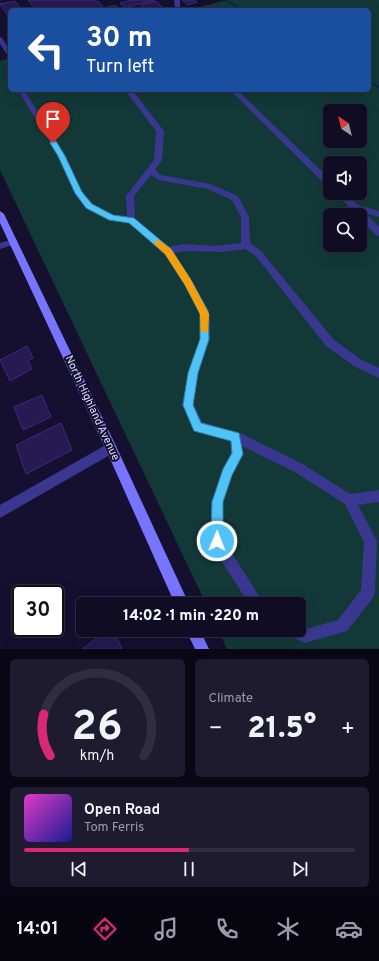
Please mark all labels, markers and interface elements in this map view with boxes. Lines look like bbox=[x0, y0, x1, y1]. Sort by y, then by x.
text: 30 m bbox=[86, 21, 152, 57]
icon: left bbox=[20, 24, 72, 76]
text: Turn left bbox=[86, 56, 154, 79]
pin bbox=[36, 102, 70, 143]
north arrow bbox=[323, 104, 367, 148]
map controls bbox=[323, 104, 367, 252]
icon: arrive bbox=[42, 108, 64, 130]
button: sound bbox=[323, 156, 367, 200]
button: search bbox=[323, 208, 367, 252]
street label: North Highland Avenue bbox=[62, 353, 123, 463]
position arrow bbox=[196, 520, 238, 562]
speed limit sign: 30 bbox=[12, 585, 64, 637]
text: 14:02 · 1 min · 220 m bbox=[123, 607, 259, 626]
text: Climate bbox=[209, 691, 253, 707]
text: 26 bbox=[72, 702, 123, 755]
text: 21.5° bbox=[247, 711, 316, 748]
text: − bbox=[209, 716, 223, 743]
text: + bbox=[341, 716, 355, 743]
text: km/h bbox=[80, 747, 115, 765]
text: Open Road bbox=[84, 801, 160, 820]
text: Tom Ferris bbox=[84, 820, 144, 836]
icon: previous bbox=[68, 858, 90, 880]
icon: pause bbox=[178, 858, 200, 880]
icon: next bbox=[289, 858, 311, 880]
icon: directions bbox=[91, 915, 119, 943]
icon: music bbox=[152, 915, 180, 943]
icon: phone bbox=[213, 915, 241, 943]
icon: climate bbox=[274, 915, 302, 943]
icon: car bbox=[335, 915, 363, 943]
text: 14:01 bbox=[16, 918, 59, 941]

